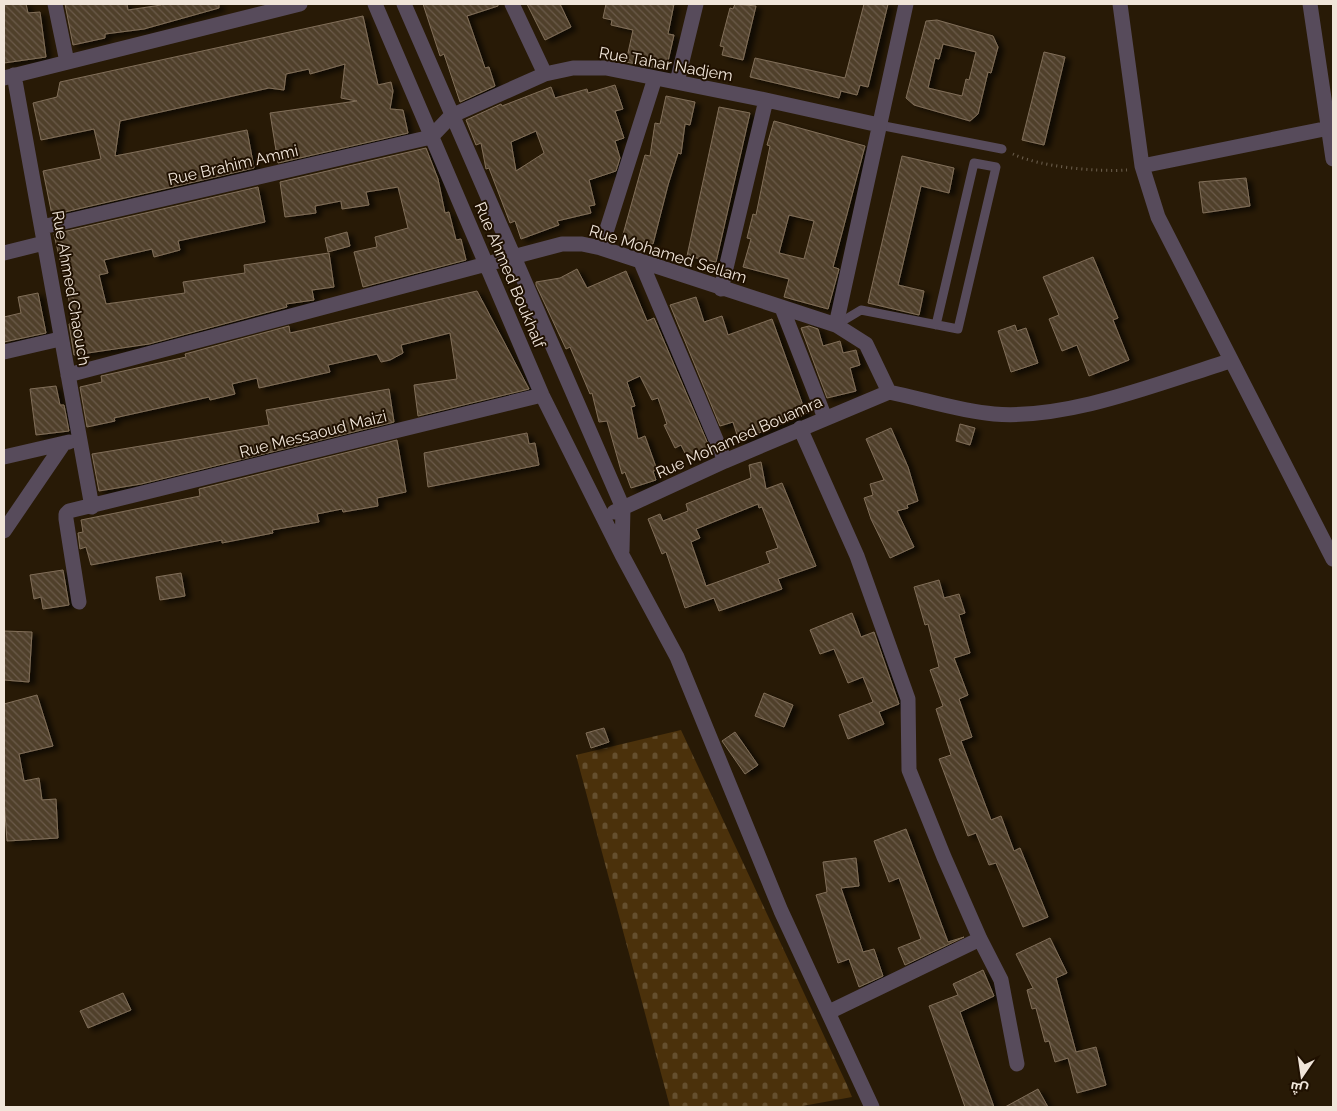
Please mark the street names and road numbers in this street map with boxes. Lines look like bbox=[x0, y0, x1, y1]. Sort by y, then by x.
street label: Rue Tahar Nadjem bbox=[598, 43, 734, 85]
street label: Rue Brahim Ammi bbox=[166, 141, 300, 189]
street label: Rue Ahmed Boukhalf bbox=[471, 199, 550, 352]
street label: Rue Ahmed Chaouch bbox=[48, 209, 94, 367]
street label: Rue Mohamed Sellam bbox=[587, 221, 749, 287]
street label: Rue Mohamed Bouamra bbox=[653, 392, 825, 482]
street label: Rue Messaoud Maizi bbox=[237, 406, 389, 462]

